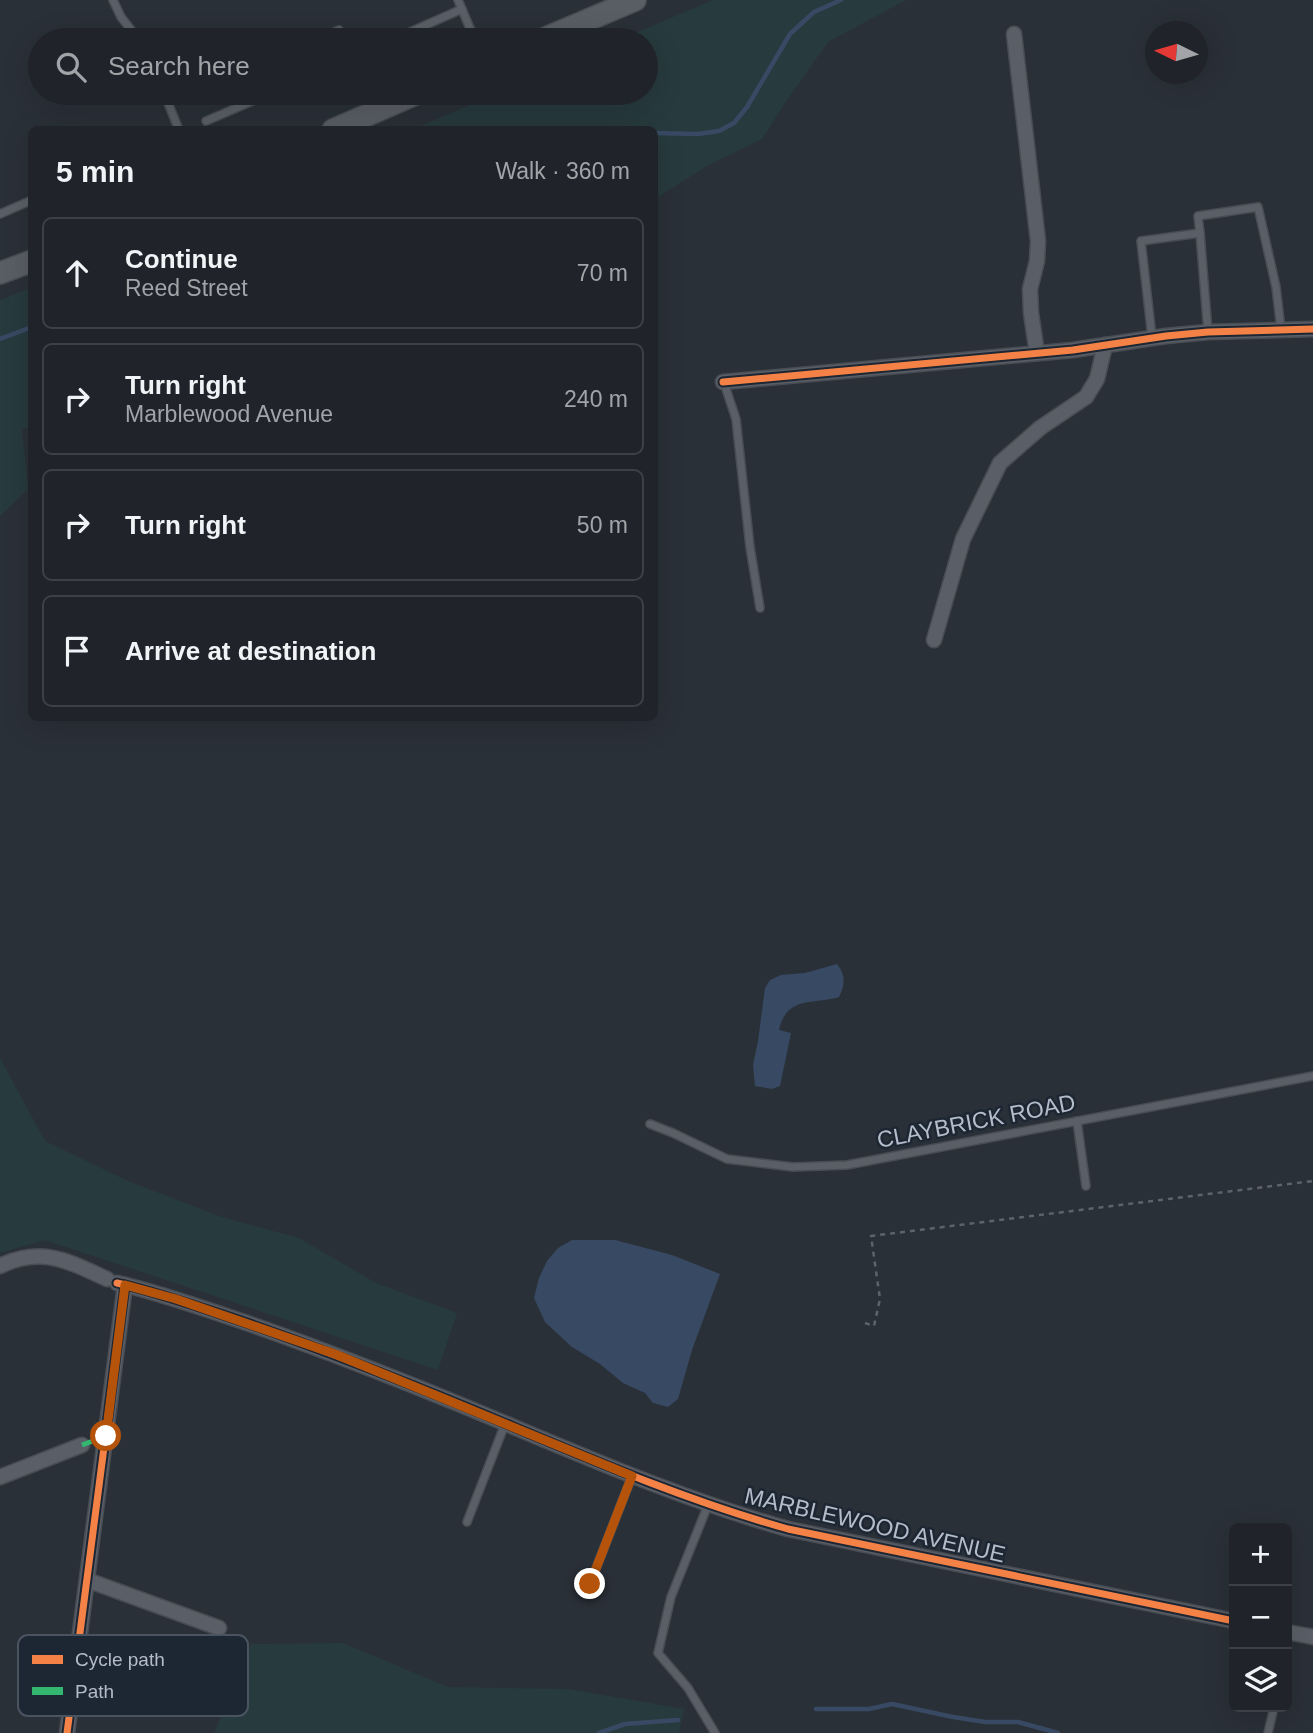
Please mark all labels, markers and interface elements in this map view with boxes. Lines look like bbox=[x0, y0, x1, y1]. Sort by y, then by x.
north arrow bbox=[1145, 21, 1208, 84]
search box bbox=[28, 28, 658, 105]
icon: search bbox=[52, 48, 90, 86]
text: Search here bbox=[108, 51, 250, 81]
text: 5 min bbox=[56, 155, 134, 188]
text: Walk · 360 m bbox=[495, 158, 630, 184]
text: Continue bbox=[125, 244, 238, 274]
icon: ahead bbox=[58, 254, 96, 292]
text: 70 m bbox=[577, 260, 628, 286]
text: Reed Street bbox=[125, 275, 248, 301]
text: Turn right bbox=[125, 370, 246, 400]
icon: right bbox=[58, 380, 96, 418]
text: 240 m bbox=[564, 386, 628, 412]
text: Marblewood Avenue bbox=[125, 401, 333, 427]
icon: right bbox=[58, 506, 96, 544]
text: Turn right bbox=[125, 510, 246, 540]
text: 50 m bbox=[577, 512, 628, 538]
icon: arrive bbox=[58, 632, 96, 670]
text: Arrive at destination bbox=[125, 636, 376, 666]
street label: CLAYBRICK ROAD bbox=[875, 1089, 1077, 1153]
route start bbox=[90, 1420, 121, 1451]
street label: MARBLEWOOD AVENUE bbox=[742, 1482, 1008, 1568]
map controls bbox=[1229, 1523, 1292, 1712]
button: + bbox=[1229, 1523, 1292, 1586]
route end bbox=[574, 1568, 605, 1599]
button: − bbox=[1229, 1586, 1292, 1649]
legend bbox=[18, 1635, 248, 1716]
text: Cycle path bbox=[75, 1649, 165, 1670]
button: layers bbox=[1229, 1649, 1292, 1712]
text: Path bbox=[75, 1681, 114, 1702]

